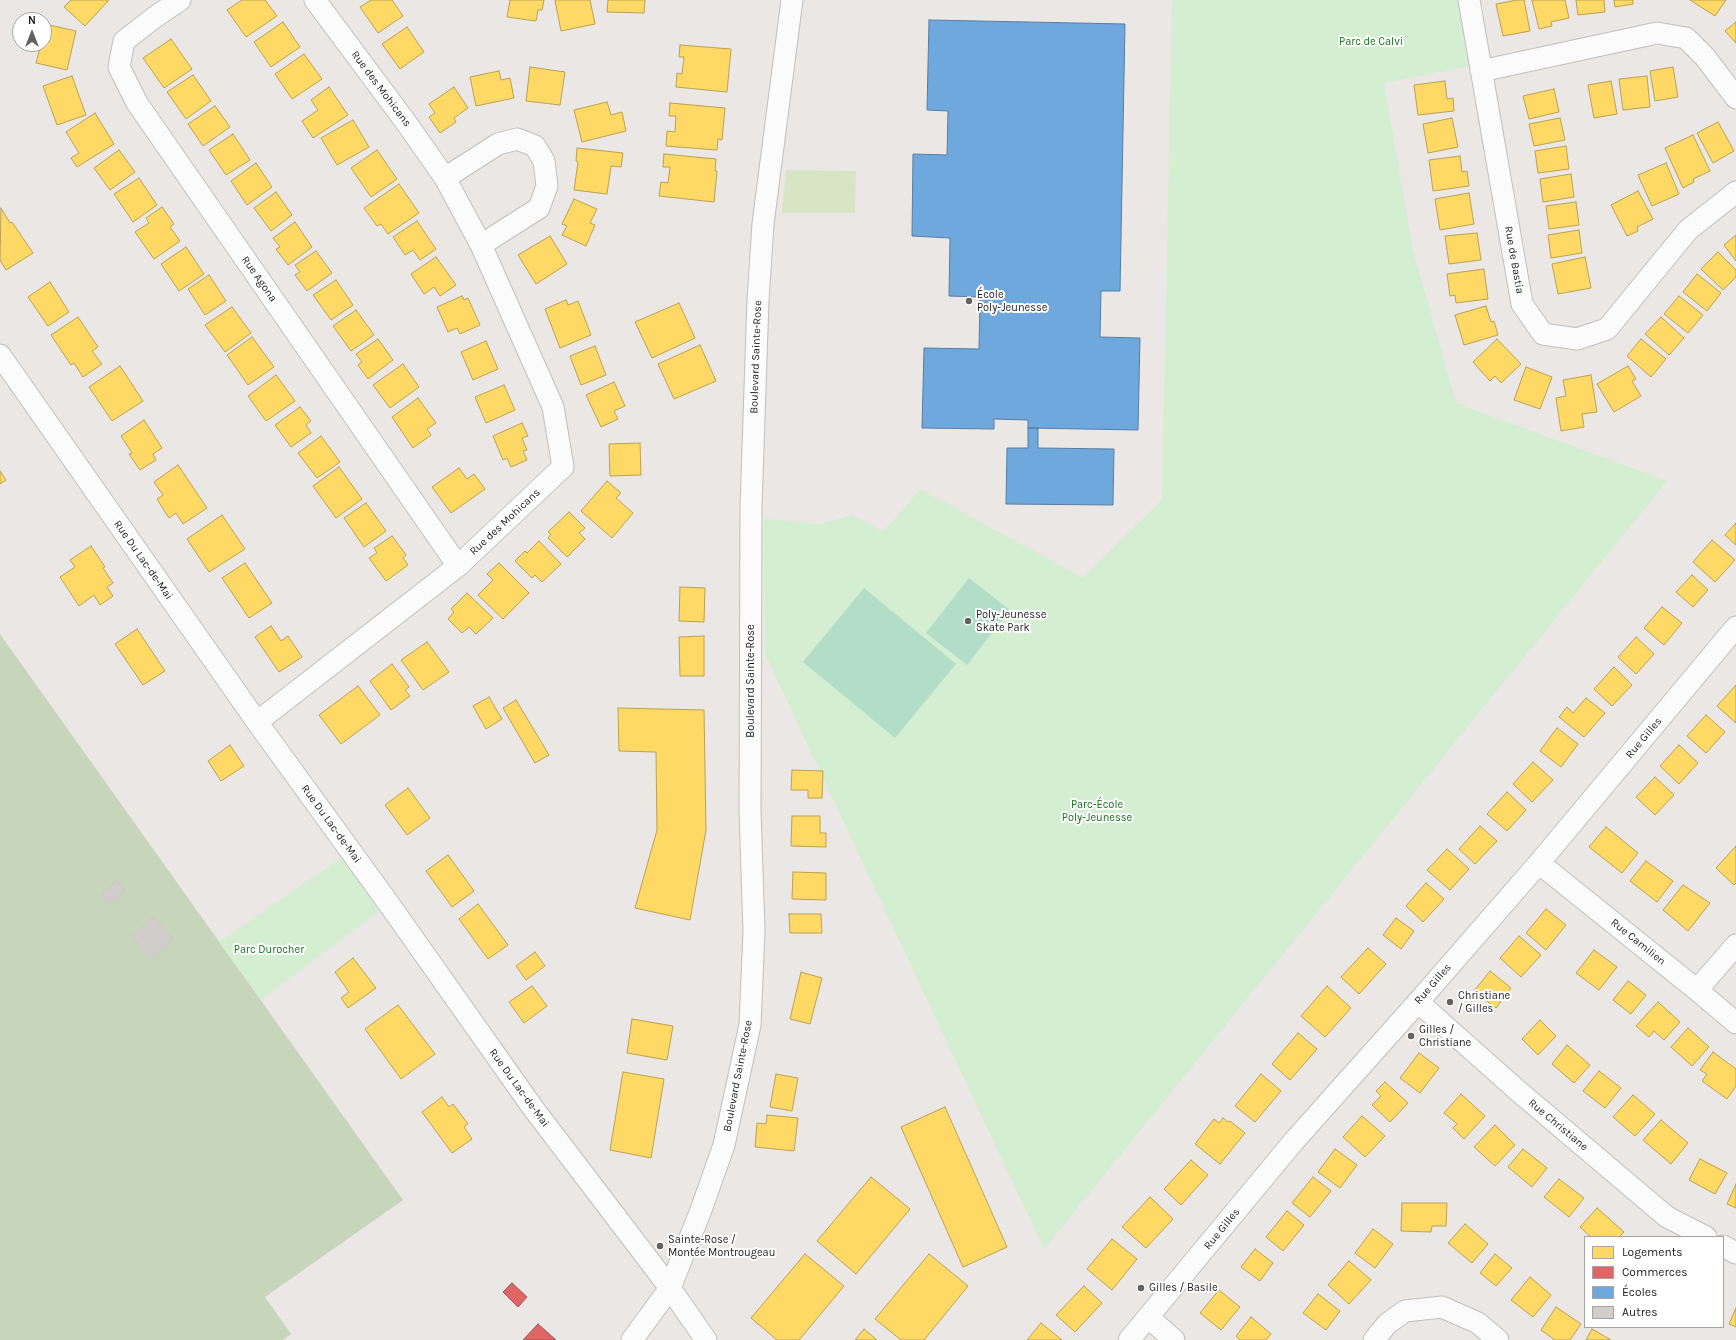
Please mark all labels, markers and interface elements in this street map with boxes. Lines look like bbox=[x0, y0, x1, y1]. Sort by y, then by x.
north arrow bbox=[12, 12, 52, 52]
text: N bbox=[28, 14, 36, 27]
park label: Parc de Calvi bbox=[1339, 35, 1403, 49]
street label: Rue des Mohicans bbox=[348, 48, 414, 130]
street label: Rue de Bastia bbox=[1502, 225, 1526, 295]
street label: Rue Agona bbox=[238, 254, 280, 304]
place label: École Poly-Jeunesse bbox=[977, 288, 1047, 314]
marker: École Poly-Jeunesse bbox=[964, 296, 974, 306]
street label: Boulevard Sainte-Rose bbox=[747, 300, 765, 414]
street label: Rue des Mohicans bbox=[467, 486, 543, 558]
street label: Rue Du Lac-de-Mai bbox=[111, 518, 175, 602]
place label: Poly-Jeunesse Skate Park bbox=[976, 608, 1046, 634]
marker: Poly-Jeunesse Skate Park bbox=[963, 616, 973, 626]
street label: Boulevard Sainte-Rose bbox=[744, 624, 758, 738]
street label: Rue Gilles bbox=[1623, 715, 1665, 761]
street label: Rue Du Lac-de-Mai bbox=[298, 782, 364, 866]
park label: Parc-École Poly-Jeunesse bbox=[1062, 798, 1132, 824]
street label: Rue Camilien bbox=[1608, 916, 1668, 968]
park label: Parc Durocher bbox=[234, 943, 304, 957]
street label: Rue Gilles bbox=[1412, 961, 1454, 1007]
place label: Christiane / Gilles bbox=[1458, 989, 1510, 1015]
marker: Christiane / Gilles bbox=[1445, 997, 1455, 1007]
street label: Boulevard Sainte-Rose bbox=[721, 1019, 755, 1133]
place label: Gilles / Christiane bbox=[1419, 1023, 1471, 1049]
marker: Gilles / Christiane bbox=[1406, 1031, 1416, 1041]
street label: Rue Du Lac-de-Mai bbox=[486, 1046, 552, 1130]
street label: Rue Christiane bbox=[1525, 1096, 1591, 1154]
street label: Rue Gilles bbox=[1201, 1206, 1243, 1252]
place label: Sainte-Rose / Montée Montrougeau bbox=[668, 1233, 775, 1259]
legend bbox=[1584, 1236, 1724, 1328]
marker: Sainte-Rose / Montée Montrougeau bbox=[655, 1241, 665, 1251]
text: Logements bbox=[1622, 1245, 1683, 1259]
text: Commerces bbox=[1622, 1265, 1688, 1279]
place label: Gilles / Basile bbox=[1149, 1281, 1218, 1295]
marker: Gilles / Basile bbox=[1136, 1283, 1146, 1293]
text: Écoles bbox=[1622, 1285, 1657, 1299]
text: Autres bbox=[1622, 1305, 1657, 1319]

